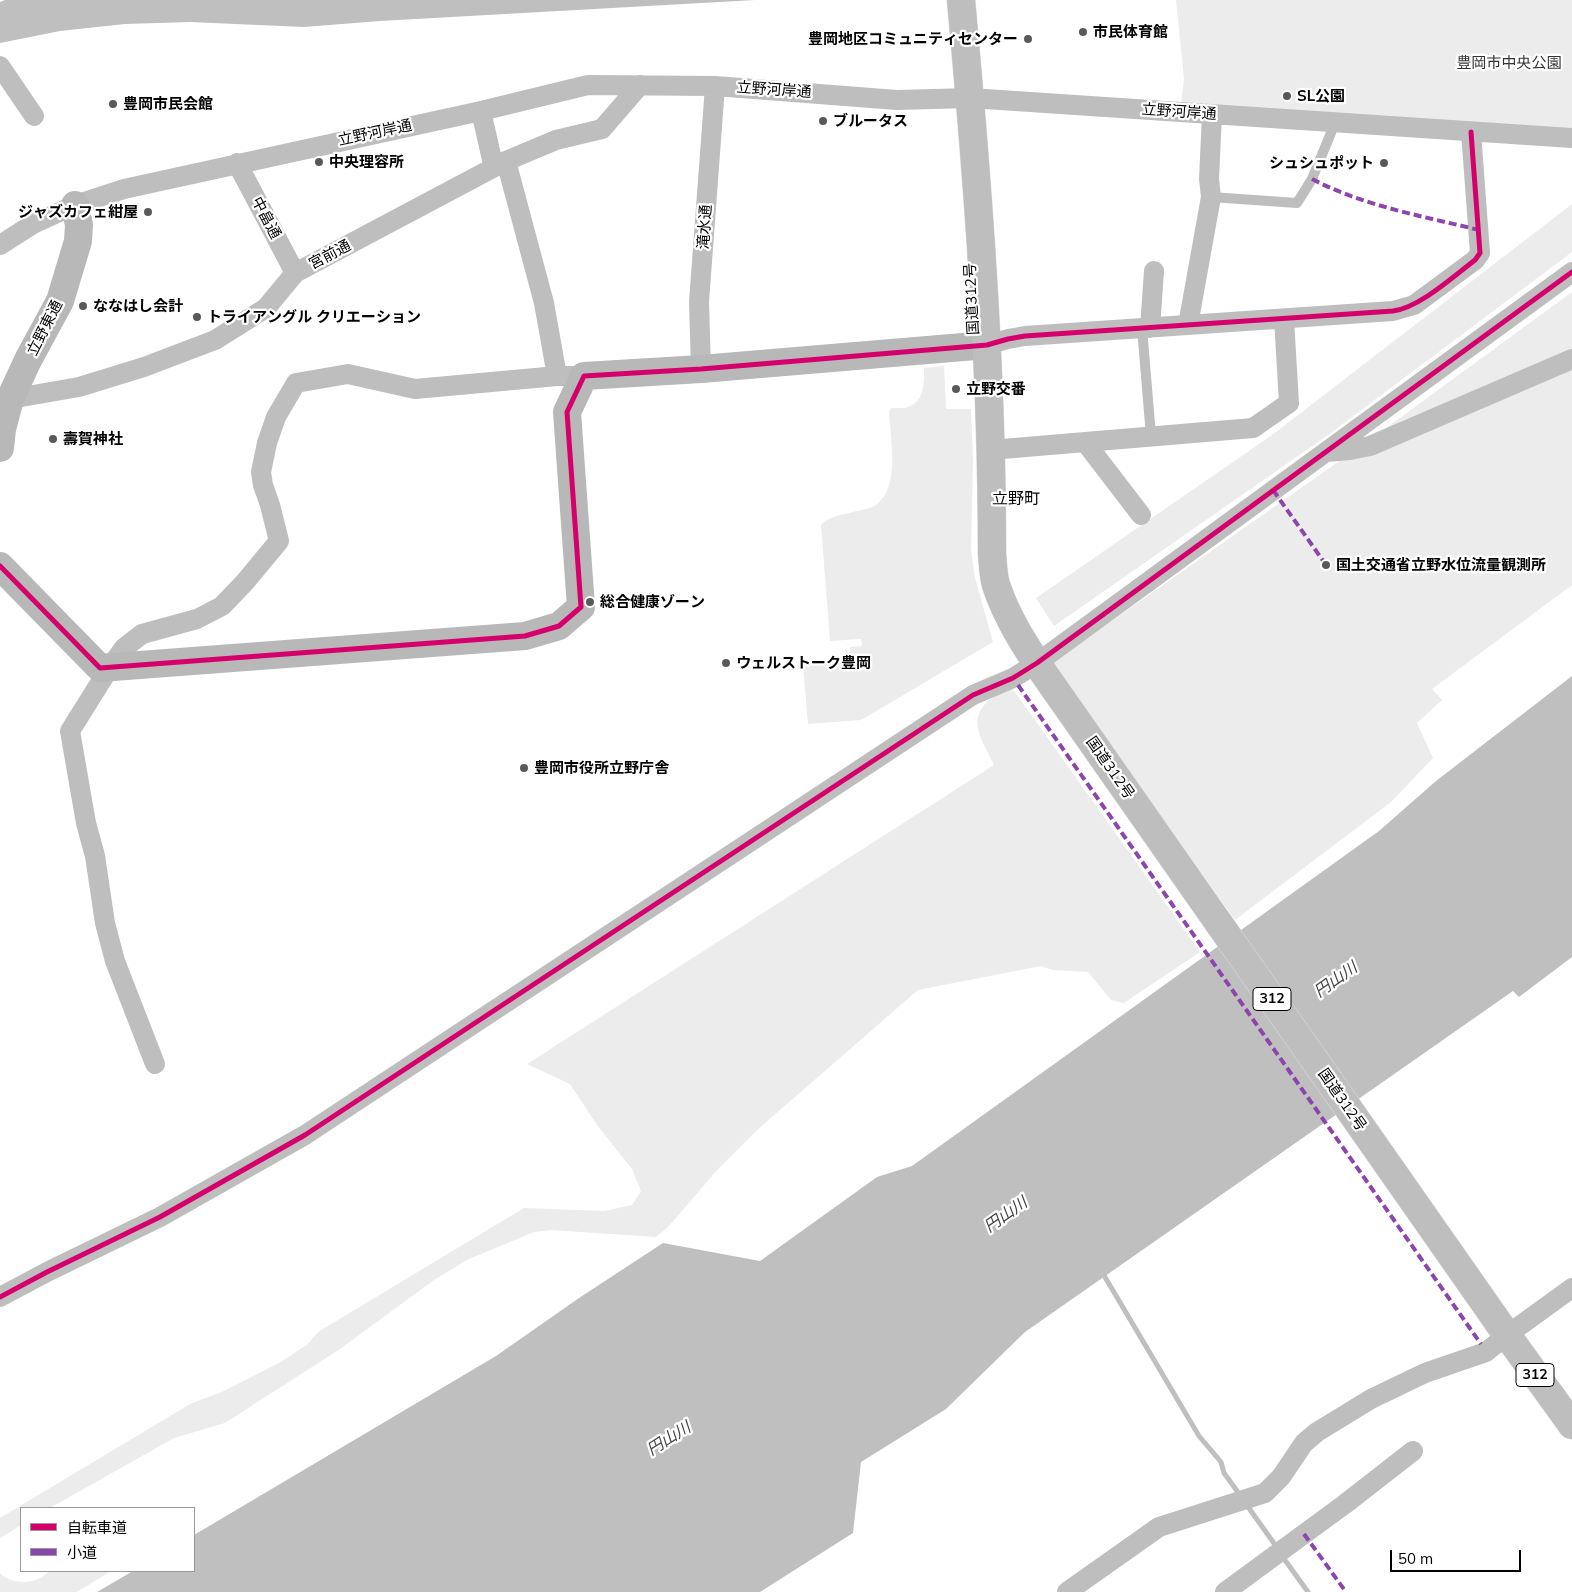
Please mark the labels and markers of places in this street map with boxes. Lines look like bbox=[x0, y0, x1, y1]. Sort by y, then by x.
place label: 市民体育館 bbox=[1093, 23, 1168, 41]
marker: 市民体育館 bbox=[1077, 26, 1089, 38]
place label: 豊岡地区コミュニティセンター bbox=[808, 30, 1018, 48]
marker: 豊岡地区コミュニティセンター bbox=[1022, 33, 1034, 45]
place label: SL公園 bbox=[1297, 87, 1345, 105]
marker: SL公園 bbox=[1281, 90, 1293, 102]
place label: 豊岡市民会館 bbox=[123, 95, 213, 113]
marker: 豊岡市民会館 bbox=[107, 98, 119, 110]
place label: ブルータス bbox=[833, 112, 908, 130]
marker: ブルータス bbox=[817, 115, 829, 127]
place label: 中央理容所 bbox=[329, 153, 404, 171]
place label: シュシュポット bbox=[1269, 154, 1374, 172]
marker: 中央理容所 bbox=[313, 156, 325, 168]
marker: シュシュポット bbox=[1378, 157, 1390, 169]
place label: ジャズカフェ紺屋 bbox=[18, 203, 138, 221]
marker: ジャズカフェ紺屋 bbox=[142, 206, 154, 218]
place label: ななはし会計 bbox=[93, 297, 183, 315]
marker: ななはし会計 bbox=[77, 300, 89, 312]
place label: トライアングル クリエーション bbox=[207, 308, 421, 326]
marker: トライアングル クリエーション bbox=[191, 311, 203, 323]
place label: 立野交番 bbox=[966, 380, 1026, 398]
marker: 立野交番 bbox=[950, 383, 962, 395]
place label: 壽賀神社 bbox=[63, 430, 123, 448]
marker: 壽賀神社 bbox=[47, 433, 59, 445]
place label: 国土交通省立野水位流量観測所 bbox=[1336, 556, 1546, 574]
marker: 国土交通省立野水位流量観測所 bbox=[1320, 559, 1332, 571]
place label: 総合健康ゾーン bbox=[600, 593, 705, 611]
marker: 総合健康ゾーン bbox=[584, 596, 596, 608]
place label: ウェルストーク豊岡 bbox=[736, 654, 871, 672]
marker: ウェルストーク豊岡 bbox=[720, 657, 732, 669]
place label: 豊岡市役所立野庁舎 bbox=[534, 759, 669, 777]
marker: 豊岡市役所立野庁舎 bbox=[518, 762, 530, 774]

